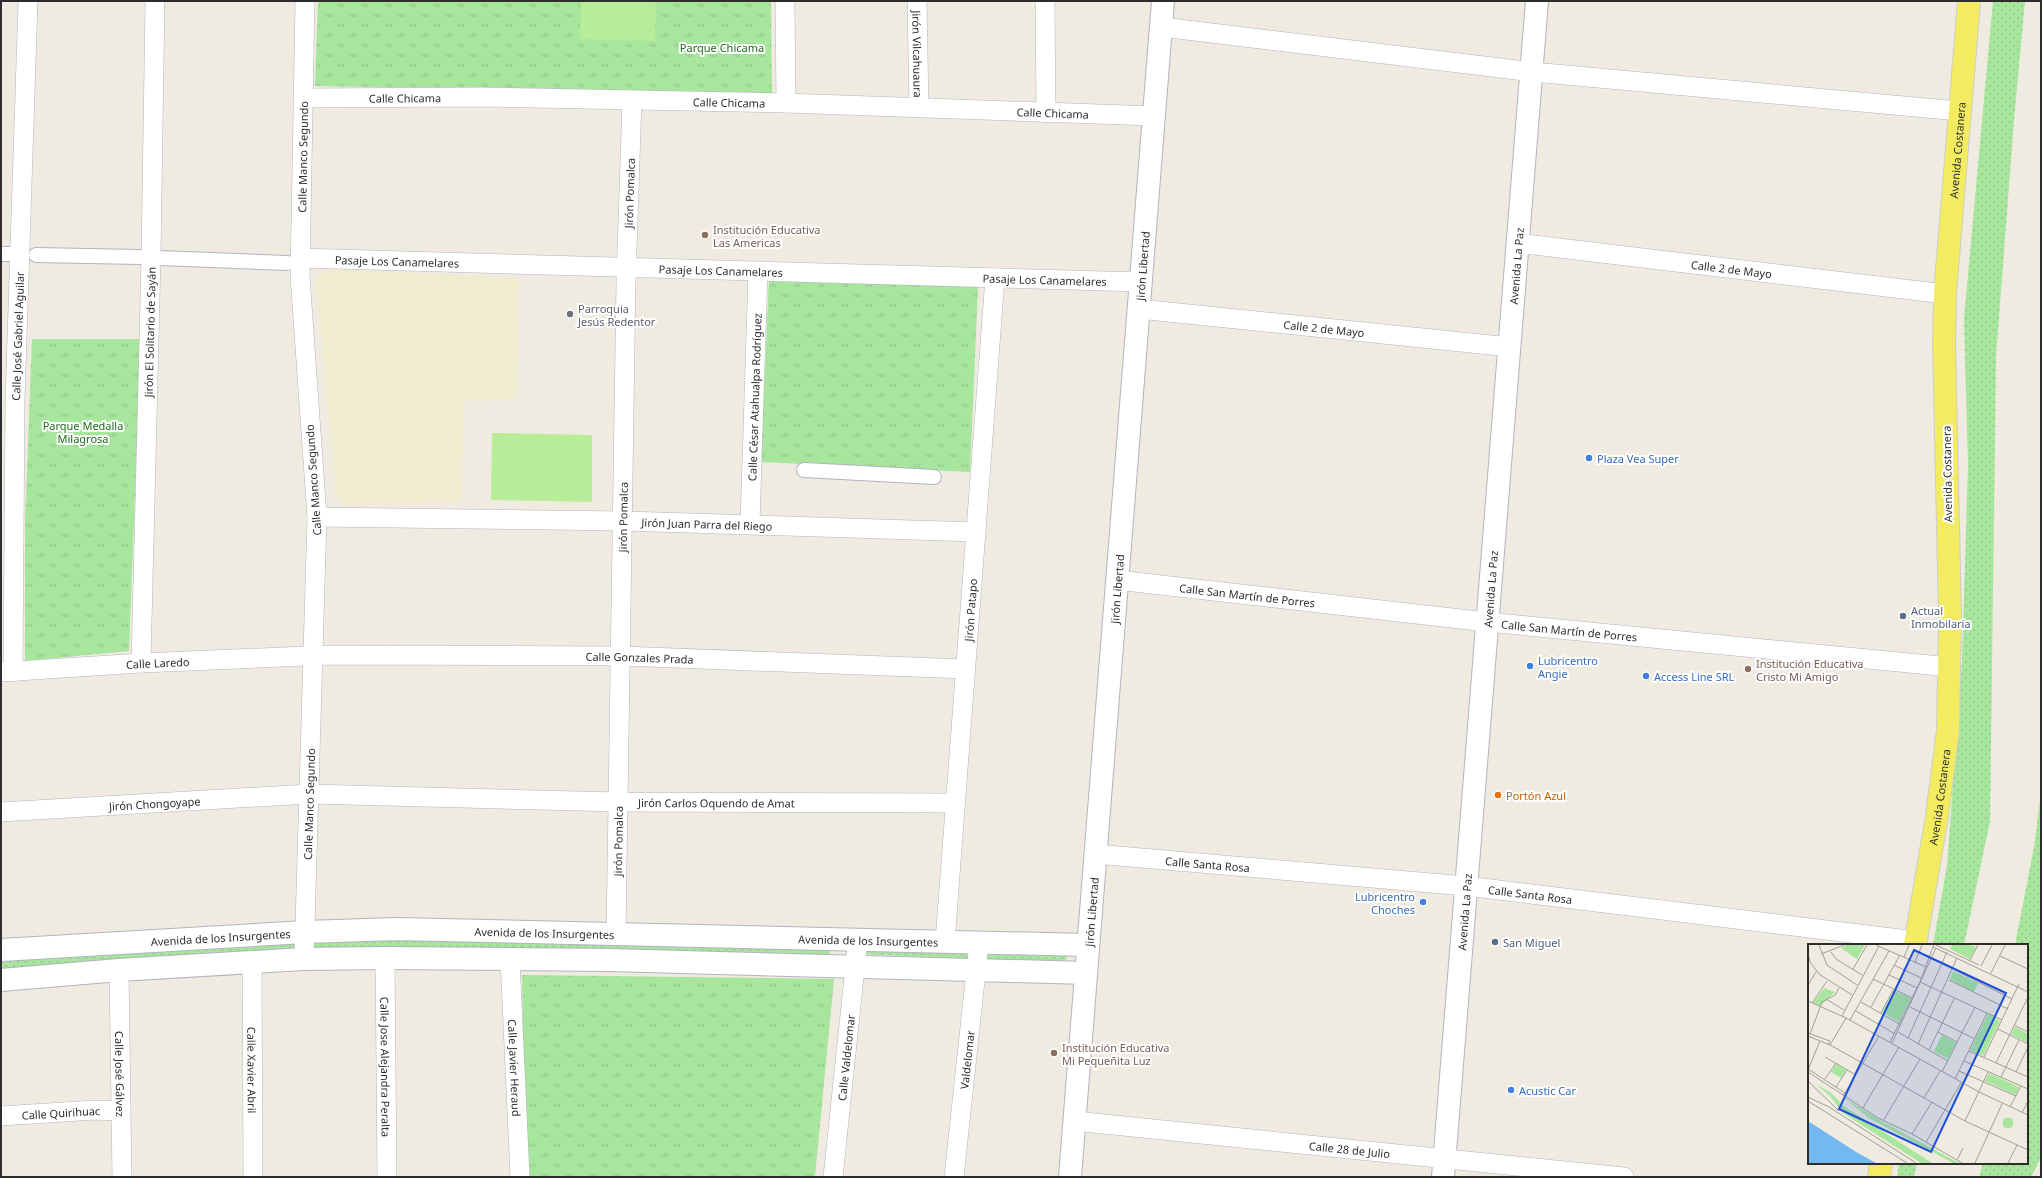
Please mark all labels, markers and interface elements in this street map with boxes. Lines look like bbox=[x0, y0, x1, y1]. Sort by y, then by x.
street label: Jirón Vilcahuaura bbox=[910, 9, 926, 98]
park label: Parque Chicama bbox=[680, 40, 764, 55]
street label: Calle Chicama bbox=[369, 90, 441, 105]
street label: Calle Chicama bbox=[693, 94, 765, 110]
street label: Calle Manco Segundo bbox=[294, 100, 311, 213]
street label: Avenida Costanera bbox=[1945, 101, 1968, 199]
street label: Calle Chicama bbox=[1016, 104, 1089, 121]
street label: Jirón Pomalca bbox=[620, 158, 638, 230]
place label: Institución Educativa Las Americas bbox=[713, 222, 821, 250]
street label: Avenida La Paz bbox=[1505, 227, 1526, 305]
marker: Institución Educativa Las Americas bbox=[700, 230, 710, 240]
street label: Jirón Libertad bbox=[1132, 231, 1152, 302]
street label: Pasaje Los Canamelares bbox=[335, 251, 459, 270]
street label: Calle 2 de Mayo bbox=[1690, 256, 1773, 281]
street label: Pasaje Los Canamelares bbox=[659, 261, 783, 279]
street label: Jirón El Solitario de Sayán bbox=[140, 267, 158, 399]
street label: Pasaje Los Canamelares bbox=[982, 270, 1107, 289]
street label: Calle José Gabriel Aguilar bbox=[7, 271, 27, 401]
place label: Parroquia Jesús Redentor bbox=[577, 301, 656, 329]
marker: Parroquia Jesús Redentor bbox=[565, 309, 575, 319]
street label: Calle César Atahualpa Rodríguez bbox=[744, 313, 764, 481]
street label: Calle 2 de Mayo bbox=[1283, 316, 1366, 340]
park label: Parque Medalla Milagrosa bbox=[43, 418, 123, 446]
street label: Calle Manco Segundo bbox=[302, 423, 324, 536]
street label: Avenida Costanera bbox=[1939, 425, 1955, 523]
place label: Plaza Vea Super bbox=[1597, 451, 1679, 466]
marker: Plaza Vea Super bbox=[1584, 453, 1594, 463]
street label: Jirón Pomalca bbox=[614, 482, 630, 553]
street label: Jirón Juan Parra del Riego bbox=[640, 514, 773, 533]
street label: Avenida La Paz bbox=[1479, 550, 1501, 628]
street label: Jirón Libertad bbox=[1106, 554, 1127, 625]
street label: Jirón Patapo bbox=[960, 578, 980, 643]
street label: Calle San Martín de Porres bbox=[1178, 580, 1316, 610]
place label: Actual Inmobilaria bbox=[1911, 603, 1971, 631]
marker: Actual Inmobilaria bbox=[1898, 611, 1908, 621]
street label: Calle San Martín de Porres bbox=[1501, 616, 1638, 644]
street label: Calle Gonzales Prada bbox=[585, 648, 694, 666]
street label: Calle Laredo bbox=[125, 653, 190, 671]
place label: Lubricentro Angie bbox=[1538, 653, 1598, 681]
place label: Institución Educativa Cristo Mi Amigo bbox=[1756, 656, 1864, 684]
marker: Lubricentro Angie bbox=[1525, 661, 1535, 671]
marker: Institución Educativa Cristo Mi Amigo bbox=[1743, 664, 1753, 674]
place label: Access Line SRL bbox=[1654, 669, 1735, 684]
marker: Access Line SRL bbox=[1641, 671, 1651, 681]
street label: Calle Manco Segundo bbox=[299, 748, 318, 860]
street label: Avenida Costanera bbox=[1925, 748, 1953, 846]
place label: Portón Azul bbox=[1506, 788, 1566, 803]
marker: Portón Azul bbox=[1493, 790, 1503, 800]
street label: Jirón Chongoyape bbox=[108, 793, 201, 813]
street label: Jirón Carlos Oquendo de Amat bbox=[637, 795, 795, 810]
street label: Jirón Pomalca bbox=[609, 806, 625, 877]
street label: Calle Santa Rosa bbox=[1165, 853, 1251, 875]
street label: Avenida La Paz bbox=[1454, 873, 1475, 951]
street label: Jirón Libertad bbox=[1081, 877, 1101, 948]
street label: Calle Santa Rosa bbox=[1487, 881, 1573, 906]
place label: Lubricentro Choches bbox=[1355, 889, 1415, 917]
marker: Lubricentro Choches bbox=[1418, 897, 1428, 907]
street label: Avenida de los Insurgentes bbox=[474, 923, 615, 942]
street label: Avenida de los Insurgentes bbox=[150, 925, 291, 949]
street label: Avenida de los Insurgentes bbox=[798, 931, 939, 949]
place label: San Miguel bbox=[1503, 935, 1560, 950]
marker: San Miguel bbox=[1490, 937, 1500, 947]
inset map bbox=[1808, 944, 2028, 1164]
street label: Calle Jose Alejandra Peralta bbox=[378, 997, 394, 1137]
street label: Calle Valdelomar bbox=[834, 1013, 858, 1102]
street label: Calle Javier Heraud bbox=[505, 1019, 525, 1117]
street label: Calle Xavier Abril bbox=[245, 1027, 260, 1113]
street label: Valdelomar bbox=[956, 1029, 977, 1090]
street label: Calle José Gálvez bbox=[112, 1031, 129, 1117]
place label: Institución Educativa Mi Pequeñita Luz bbox=[1062, 1040, 1170, 1068]
marker: Institución Educativa Mi Pequeñita Luz bbox=[1049, 1048, 1059, 1058]
place label: Acustic Car bbox=[1519, 1083, 1576, 1098]
marker: Acustic Car bbox=[1506, 1085, 1516, 1095]
street label: Calle Quirihuac bbox=[21, 1102, 100, 1122]
street label: Calle 28 de Julio bbox=[1308, 1137, 1391, 1161]

